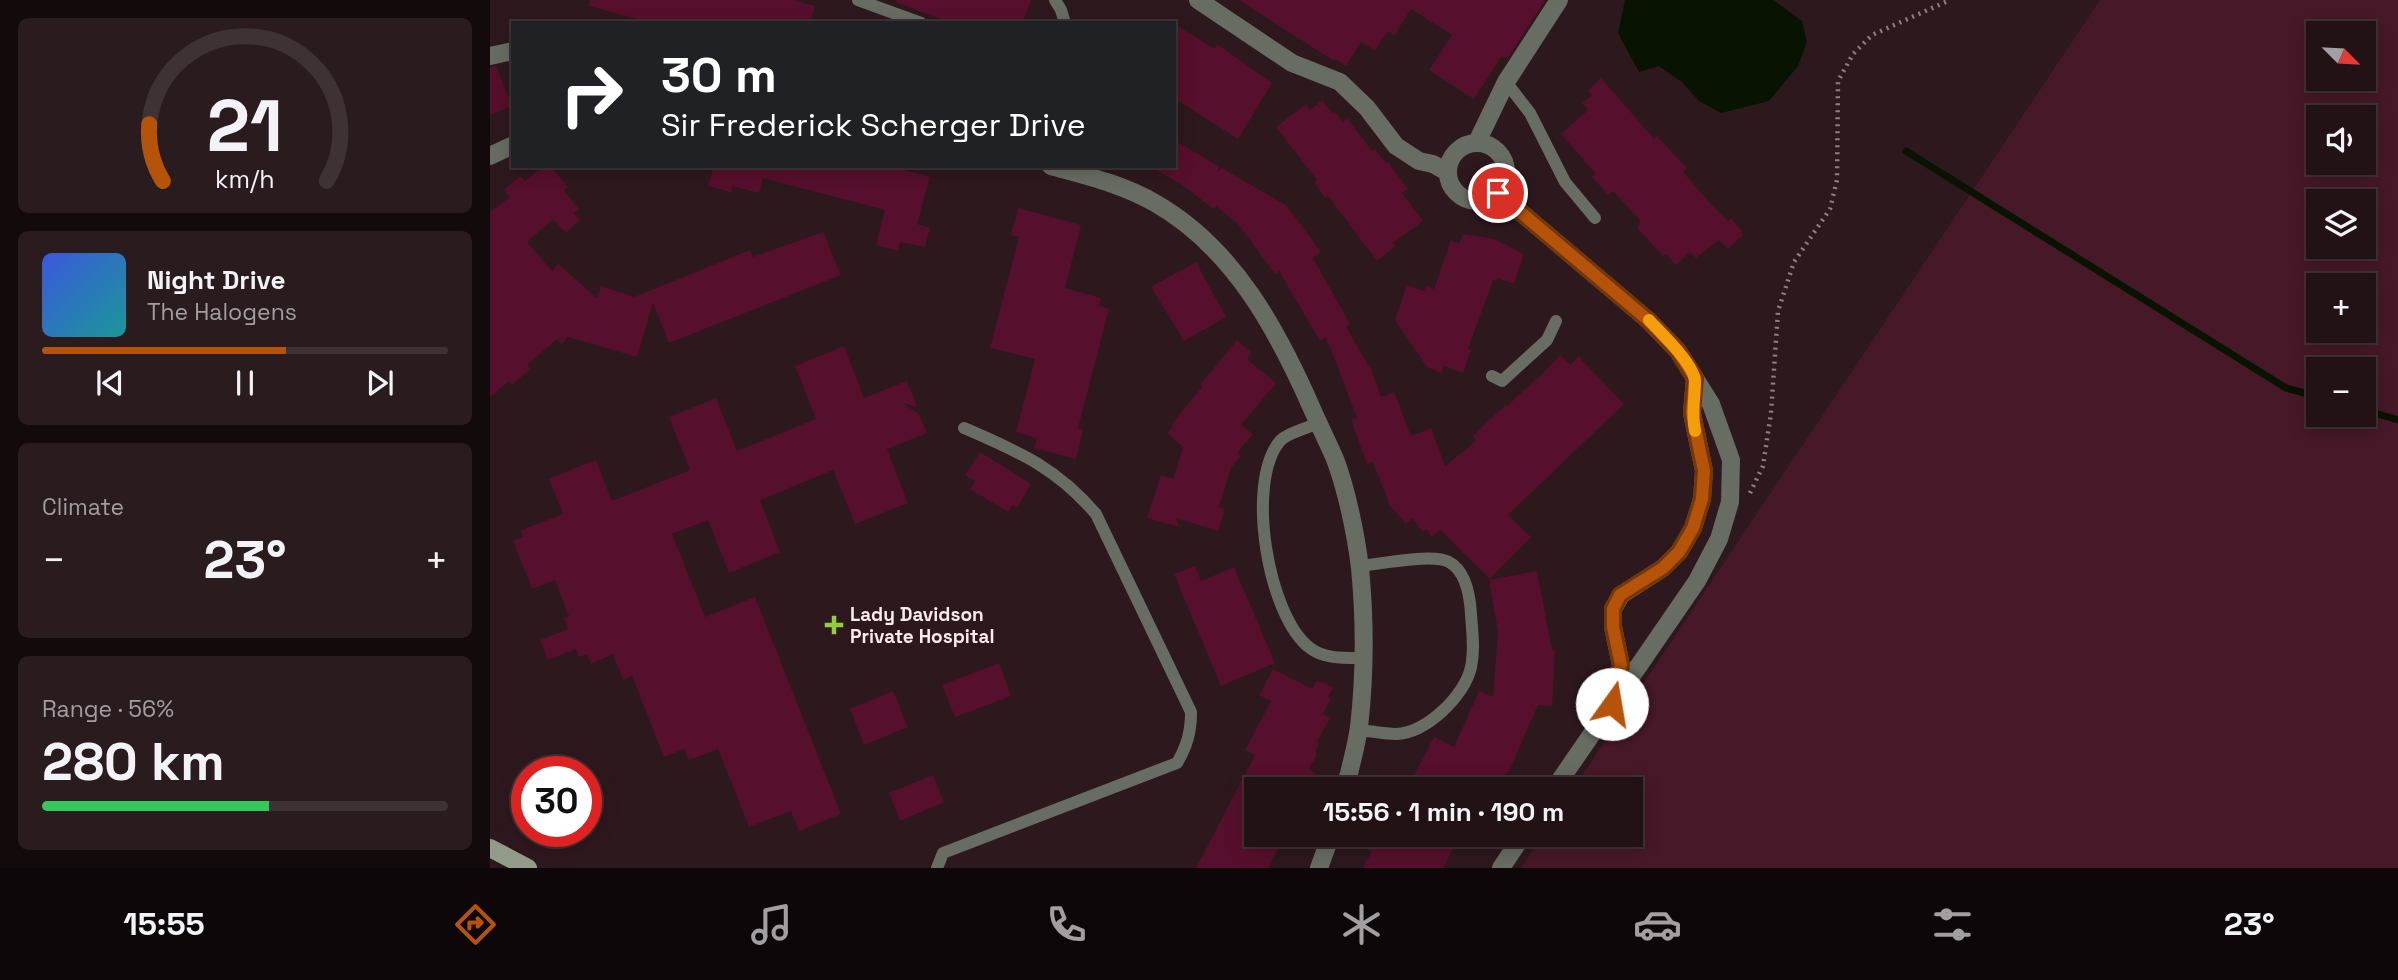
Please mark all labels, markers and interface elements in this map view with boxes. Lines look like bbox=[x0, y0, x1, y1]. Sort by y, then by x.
north arrow bbox=[2306, 21, 2376, 91]
map controls bbox=[2306, 21, 2376, 427]
text: 30 m bbox=[661, 44, 777, 106]
icon: right bbox=[546, 49, 637, 140]
text: 21 bbox=[207, 80, 283, 173]
text: Sir Frederick Scherger Drive bbox=[661, 105, 1086, 145]
button: sound bbox=[2306, 105, 2376, 175]
text: km/h bbox=[215, 163, 275, 195]
pin bbox=[1468, 163, 1528, 223]
icon: arrive bbox=[1479, 174, 1517, 212]
button: layers bbox=[2306, 189, 2376, 259]
text: Night Drive bbox=[147, 263, 285, 297]
button: + bbox=[2306, 273, 2376, 343]
text: The Halogens bbox=[147, 297, 297, 327]
button: − bbox=[2306, 357, 2376, 427]
icon: previous bbox=[91, 364, 129, 402]
icon: pause bbox=[226, 364, 264, 402]
icon: next bbox=[361, 364, 399, 402]
text: Climate bbox=[42, 492, 124, 522]
text: 23° bbox=[204, 527, 287, 593]
text: − bbox=[42, 536, 66, 584]
text: + bbox=[424, 536, 448, 584]
place label: Lady Davidson Private Hospital bbox=[850, 602, 995, 649]
marker: Lady Davidson Private Hospital bbox=[824, 615, 844, 635]
position arrow bbox=[1575, 667, 1649, 741]
text: Range · 56% bbox=[42, 694, 174, 724]
text: 280 km bbox=[42, 729, 225, 795]
speed limit sign: 30 bbox=[511, 756, 602, 847]
text: 15:56 · 1 min · 190 m bbox=[1323, 795, 1564, 829]
icon: directions bbox=[451, 900, 500, 949]
icon: music bbox=[747, 900, 796, 949]
icon: phone bbox=[1042, 900, 1091, 949]
icon: climate bbox=[1337, 900, 1386, 949]
icon: car bbox=[1633, 900, 1682, 949]
icon: filters bbox=[1928, 900, 1977, 949]
text: 15:55 bbox=[123, 904, 205, 944]
text: 23° bbox=[2224, 904, 2275, 944]

